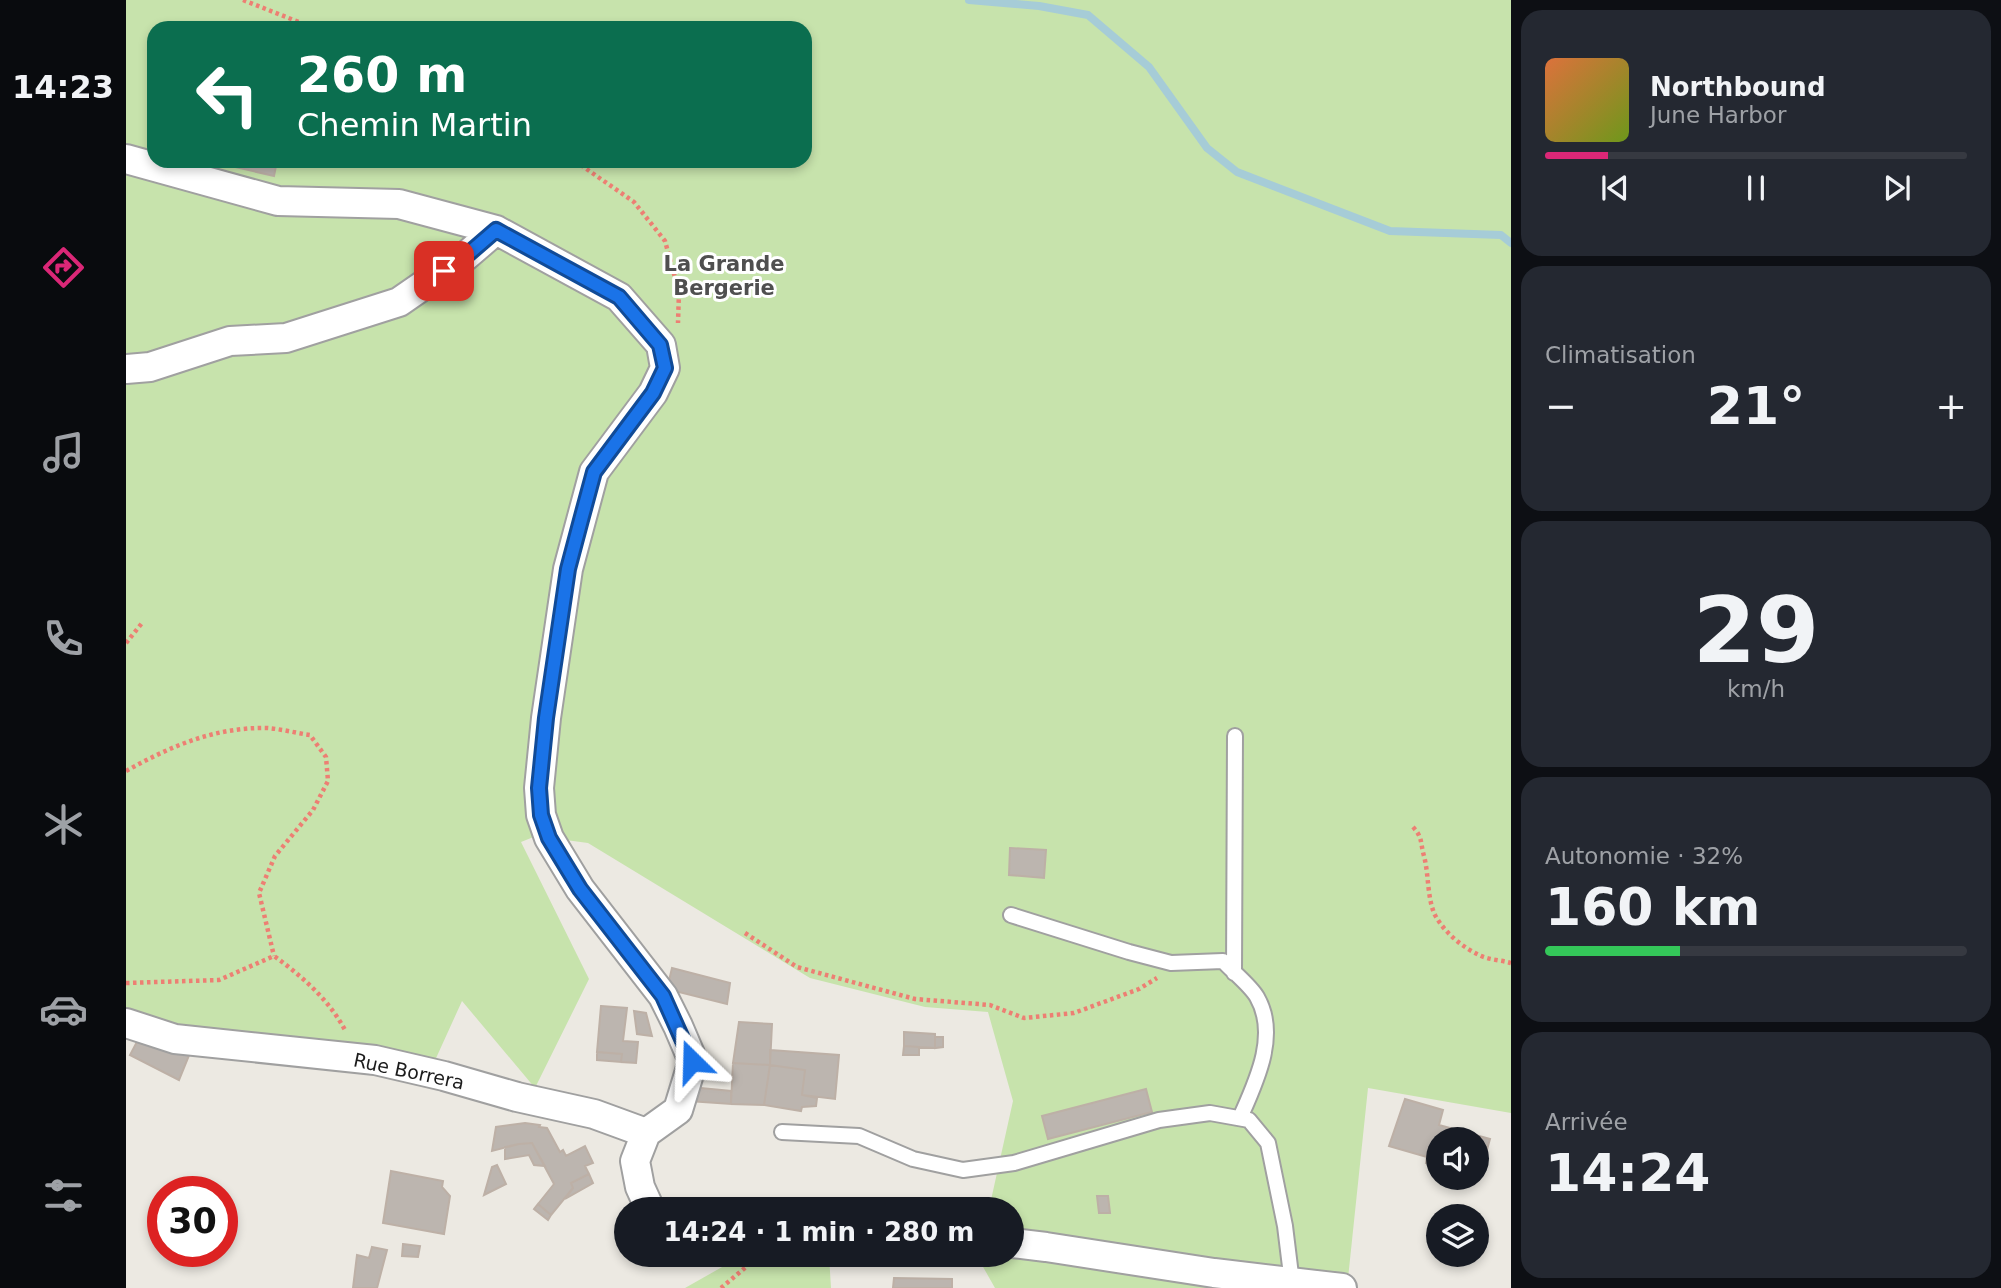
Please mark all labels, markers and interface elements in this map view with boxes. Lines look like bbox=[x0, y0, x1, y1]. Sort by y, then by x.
text: 260 m bbox=[297, 47, 467, 104]
icon: left bbox=[182, 49, 273, 140]
text: 14:23 bbox=[12, 68, 114, 106]
text: Northbound bbox=[1650, 72, 1826, 102]
text: June Harbor bbox=[1650, 102, 1786, 128]
text: Chemin Martin bbox=[297, 106, 532, 144]
icon: previous bbox=[1596, 169, 1634, 207]
icon: pause bbox=[1737, 169, 1775, 207]
icon: next bbox=[1878, 169, 1916, 207]
pin bbox=[414, 241, 474, 301]
icon: directions bbox=[39, 243, 88, 292]
icon: arrive bbox=[425, 252, 463, 290]
district label: La Grande Bergerie bbox=[664, 252, 784, 300]
text: Climatisation bbox=[1545, 342, 1696, 368]
text: 21° bbox=[1707, 376, 1805, 436]
text: − bbox=[1545, 384, 1577, 428]
text: + bbox=[1935, 384, 1967, 428]
icon: music bbox=[39, 428, 88, 477]
text: 29 bbox=[1693, 578, 1819, 683]
icon: phone bbox=[39, 614, 88, 663]
text: km/h bbox=[1727, 676, 1785, 702]
icon: climate bbox=[39, 800, 88, 849]
text: Autonomie · 32% bbox=[1545, 843, 1743, 869]
text: 160 km bbox=[1545, 877, 1760, 937]
icon: car bbox=[39, 985, 88, 1034]
position arrow bbox=[655, 1024, 729, 1098]
street label: Rue Borrera bbox=[352, 1049, 466, 1093]
text: Arrivée bbox=[1545, 1109, 1628, 1135]
map controls bbox=[1426, 1127, 1489, 1267]
button: sound bbox=[1426, 1127, 1489, 1190]
text: 14:24 bbox=[1545, 1143, 1711, 1203]
icon: filters bbox=[39, 1171, 88, 1220]
speed limit sign: 30 bbox=[147, 1176, 238, 1267]
button: layers bbox=[1426, 1204, 1489, 1267]
text: 14:24 · 1 min · 280 m bbox=[664, 1217, 974, 1247]

